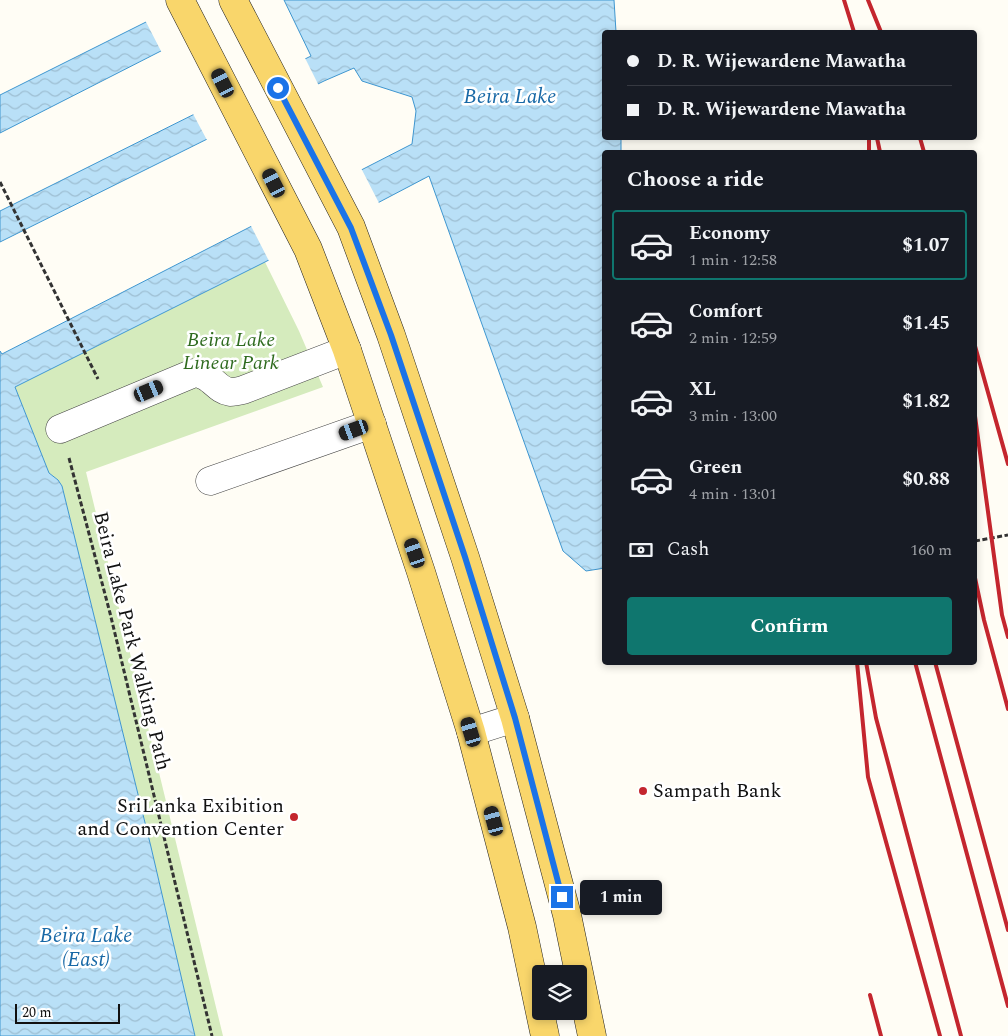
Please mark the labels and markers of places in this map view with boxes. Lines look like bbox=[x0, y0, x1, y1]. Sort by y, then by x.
place label: Sampath Bank bbox=[653, 776, 782, 806]
marker: Sampath Bank bbox=[637, 785, 649, 797]
place label: SriLanka Exibition and Convention Center bbox=[77, 791, 284, 844]
marker: SriLanka Exibition and Convention Center bbox=[288, 811, 300, 823]

